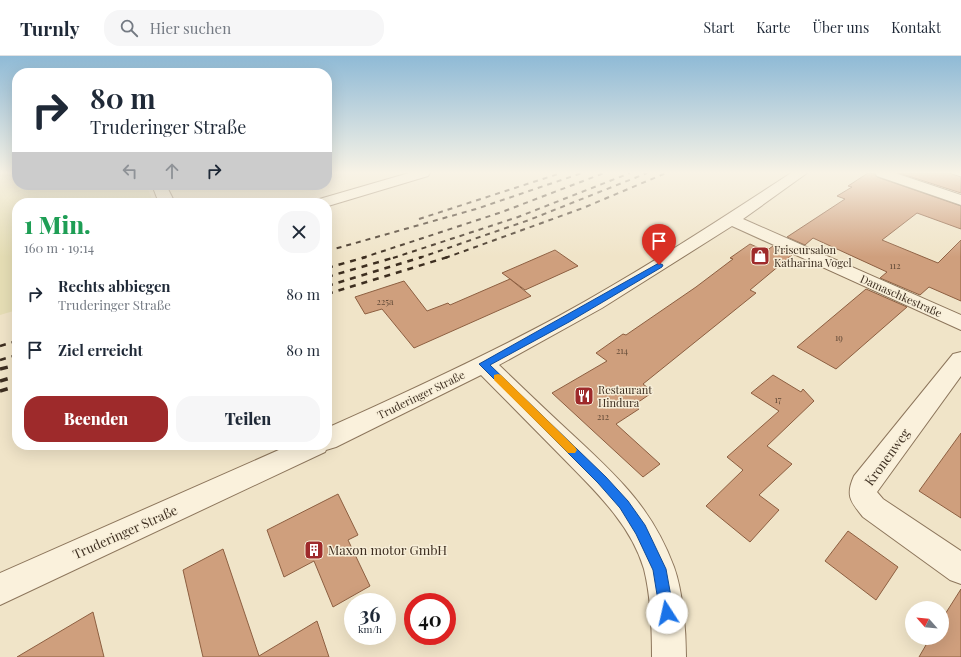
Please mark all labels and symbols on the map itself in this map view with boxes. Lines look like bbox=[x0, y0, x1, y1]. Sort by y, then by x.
pin bbox=[642, 224, 676, 265]
place label: Friseursalon Katharina Vogel bbox=[774, 242, 852, 270]
shop icon: Friseursalon Katharina Vogel bbox=[749, 245, 771, 267]
house number: 112 bbox=[890, 259, 900, 271]
street label: Damaschkestraße bbox=[858, 271, 945, 320]
house number: 225a bbox=[377, 295, 394, 307]
house number: 19 bbox=[835, 331, 843, 343]
house number: 214 bbox=[616, 344, 629, 356]
street label: Truderinger Straße bbox=[375, 367, 467, 422]
place label: Restaurant Hindura bbox=[598, 382, 652, 410]
restaurant icon: Restaurant Hindura bbox=[573, 385, 595, 407]
house number: 17 bbox=[775, 393, 782, 405]
house number: 212 bbox=[597, 410, 609, 422]
street label: Kronenweg bbox=[860, 425, 913, 489]
street label: Truderinger Straße bbox=[70, 501, 180, 562]
building icon: Maxon motor GmbH bbox=[303, 539, 325, 561]
place label: Maxon motor GmbH bbox=[328, 541, 447, 558]
position arrow bbox=[646, 592, 688, 634]
speed limit sign: 40 bbox=[404, 593, 456, 645]
north arrow bbox=[905, 601, 949, 645]

